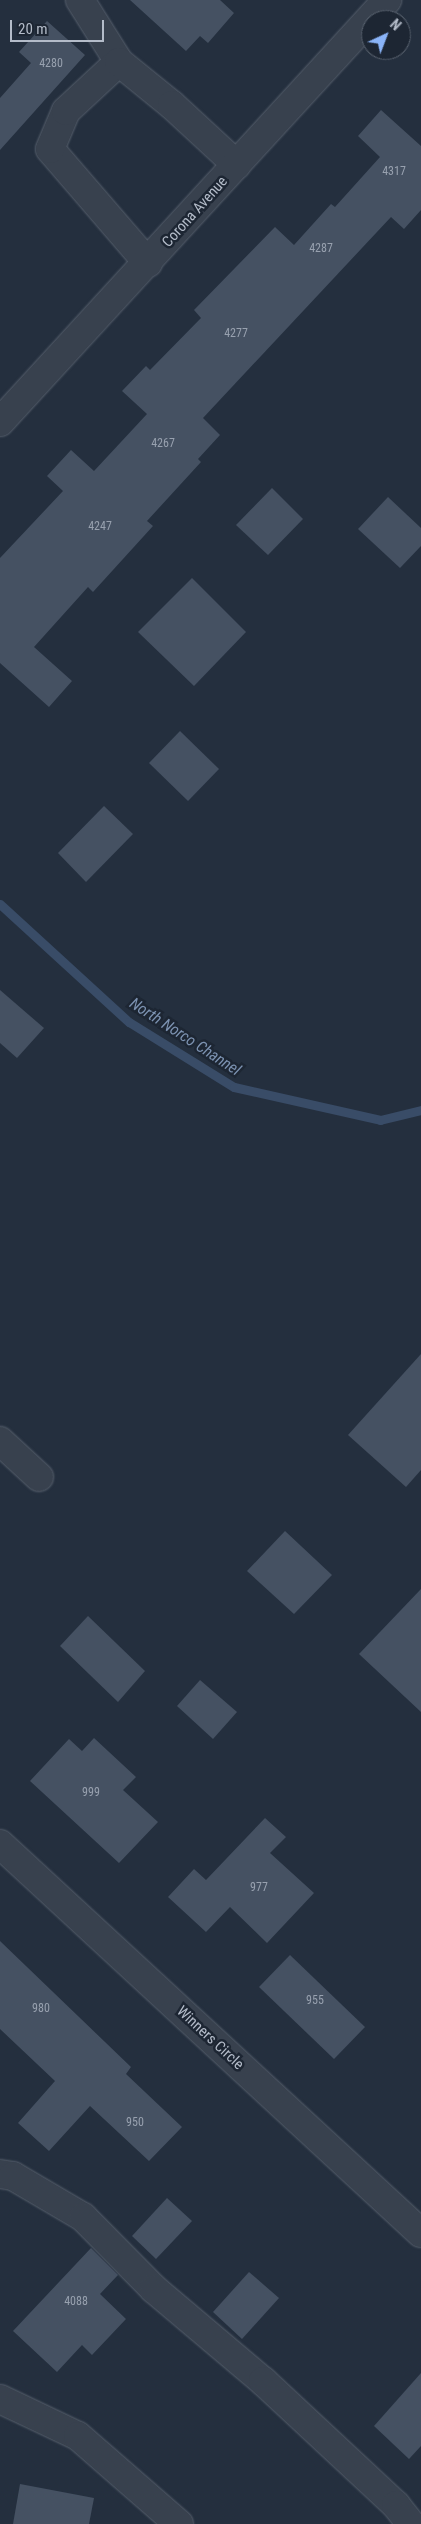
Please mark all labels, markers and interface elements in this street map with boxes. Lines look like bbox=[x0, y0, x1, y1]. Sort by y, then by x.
scale bar bbox=[12, 10, 106, 42]
north arrow bbox=[361, 10, 411, 60]
text: N bbox=[387, 16, 404, 34]
text: 20 m bbox=[18, 20, 48, 38]
house number: 4280 bbox=[39, 57, 63, 71]
house number: 4317 bbox=[382, 165, 406, 179]
street label: Corona Avenue bbox=[159, 173, 231, 251]
house number: 4287 bbox=[309, 242, 333, 256]
house number: 4277 bbox=[224, 327, 248, 341]
house number: 4267 bbox=[151, 437, 175, 451]
house number: 4247 bbox=[88, 520, 112, 534]
water label: North Norco Channel bbox=[126, 994, 244, 1080]
house number: 999 bbox=[82, 1786, 100, 1800]
house number: 977 bbox=[250, 1881, 268, 1895]
house number: 955 bbox=[306, 1994, 324, 2008]
house number: 980 bbox=[32, 2002, 50, 2016]
street label: Winners Circle bbox=[173, 2002, 247, 2074]
house number: 950 bbox=[126, 2116, 144, 2130]
house number: 4088 bbox=[64, 2295, 88, 2309]

